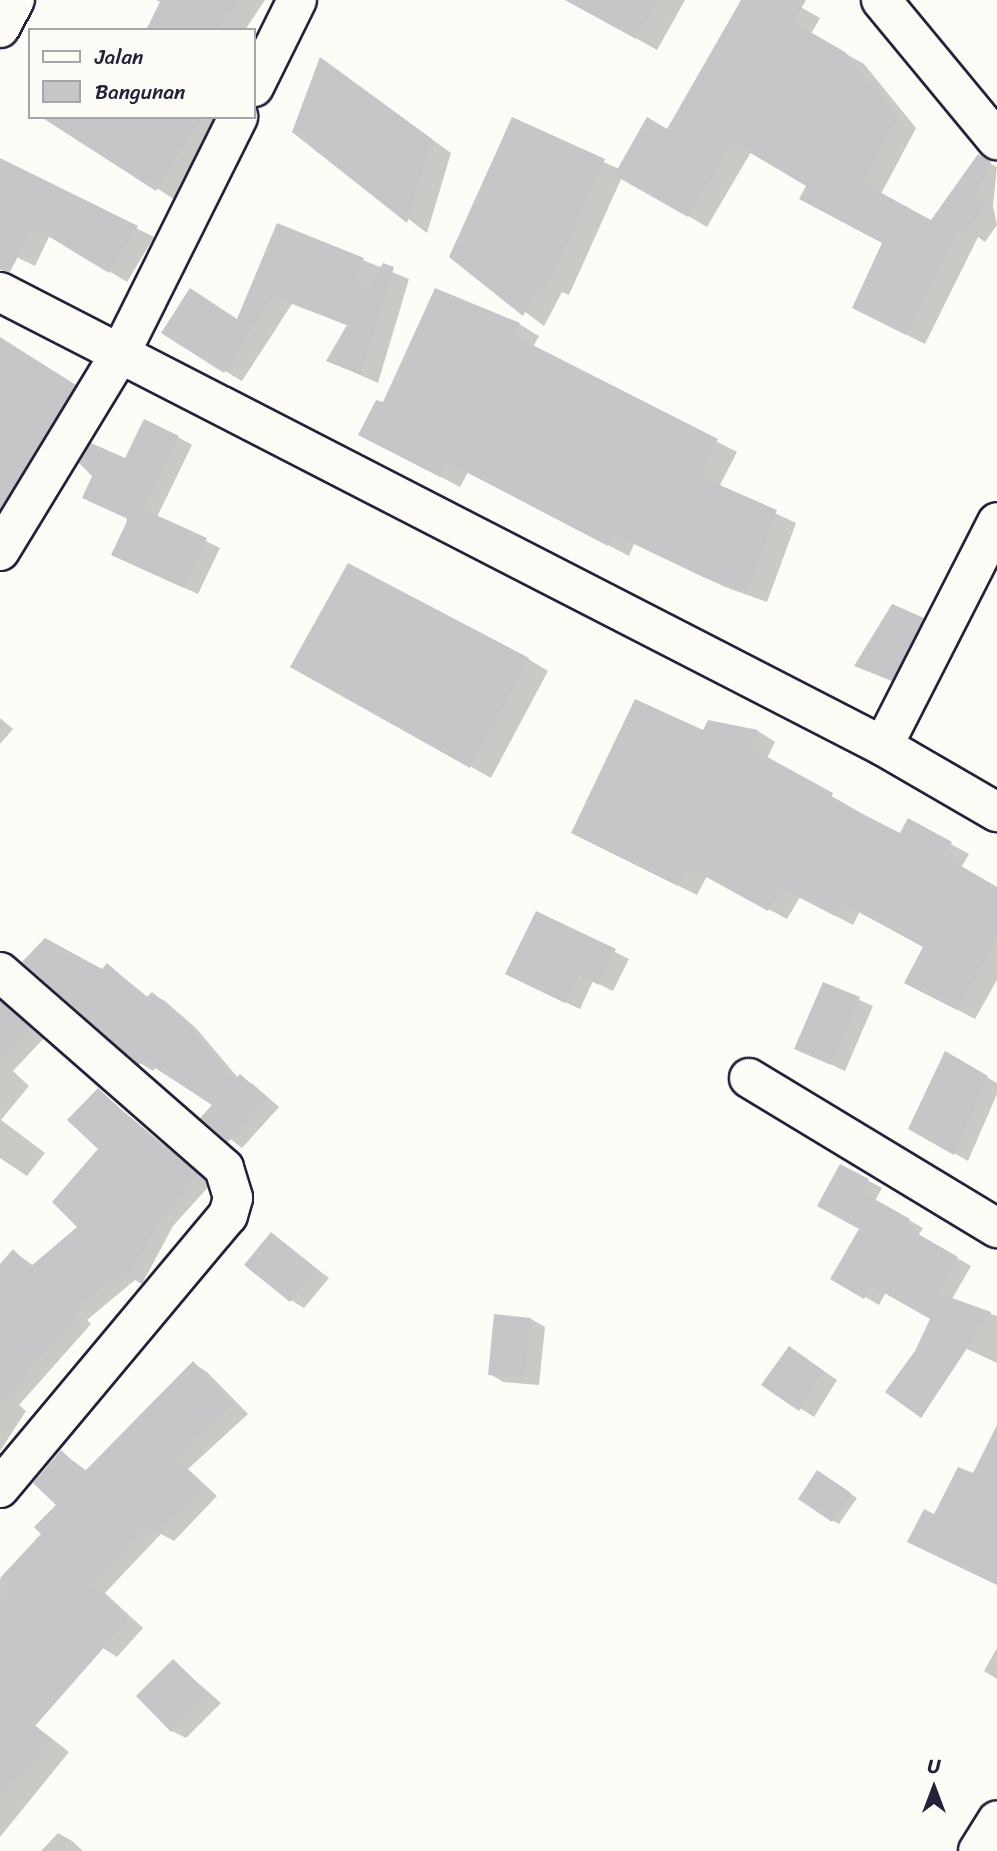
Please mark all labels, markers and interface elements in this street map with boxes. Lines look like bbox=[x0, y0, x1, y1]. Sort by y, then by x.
legend bbox=[28, 28, 256, 119]
text: Jalan bbox=[95, 38, 143, 76]
text: Bangunan bbox=[95, 73, 185, 111]
text: U bbox=[928, 1750, 940, 1783]
north arrow bbox=[899, 1753, 969, 1823]

